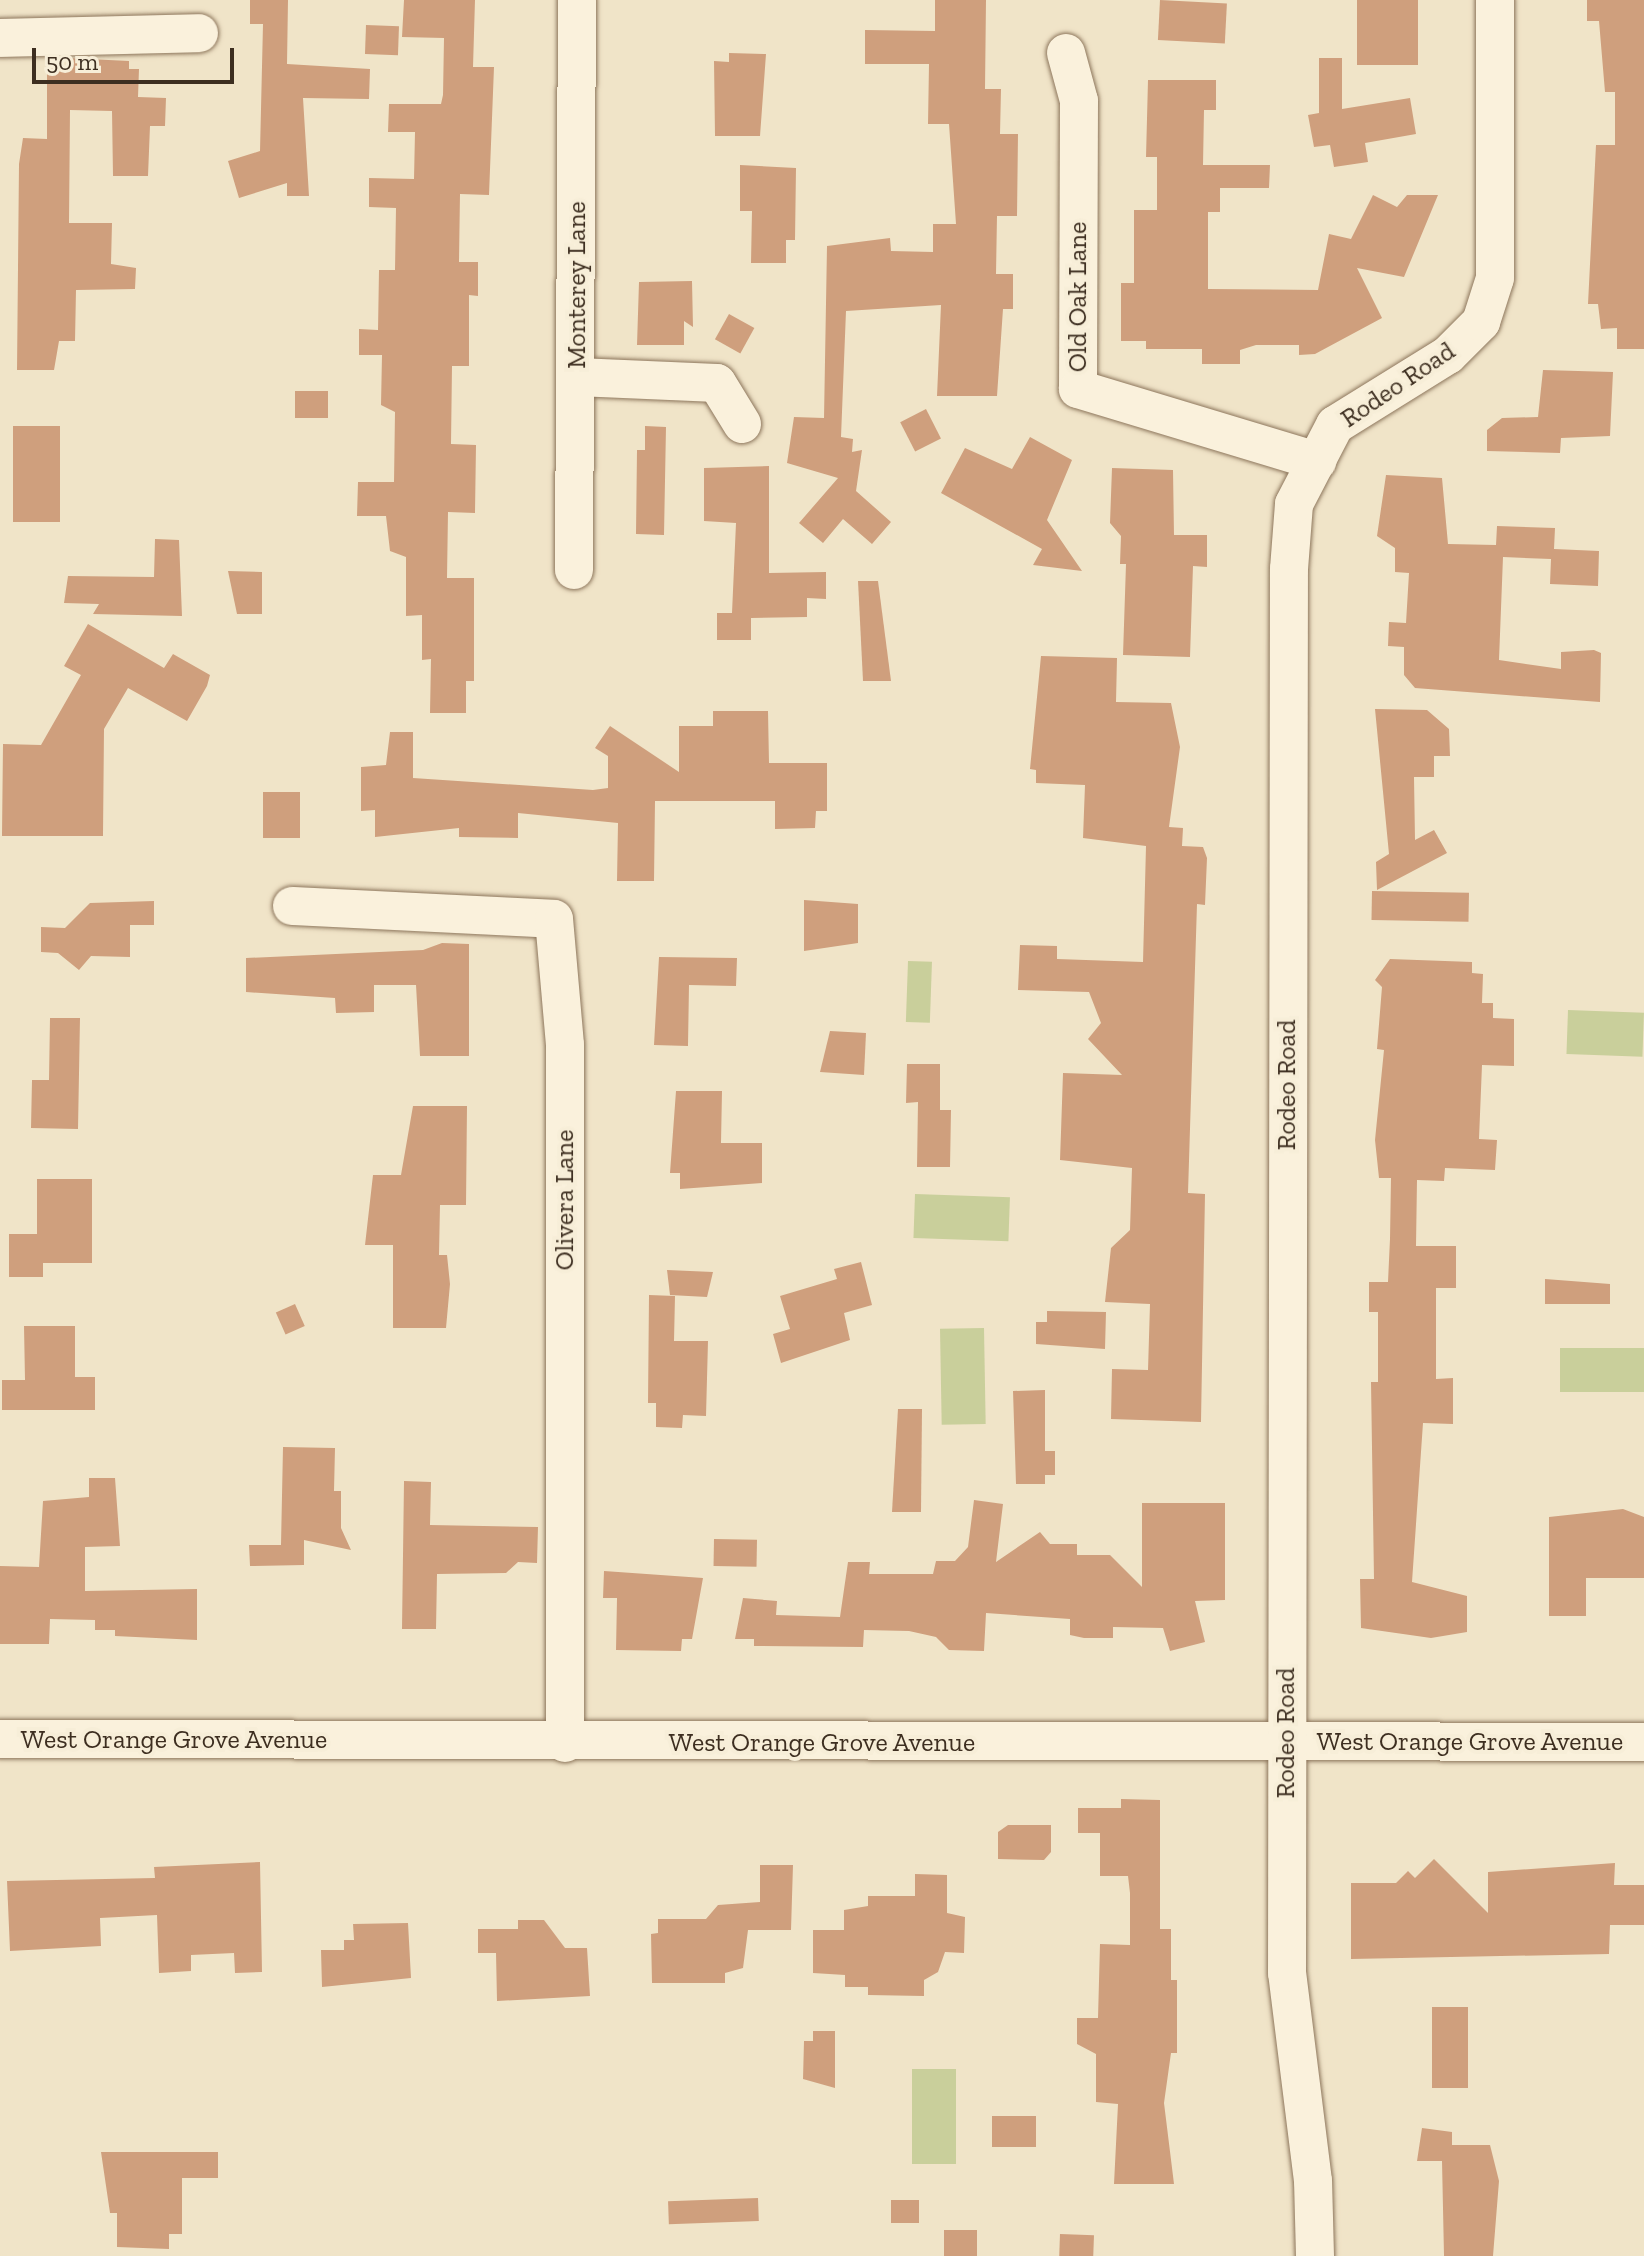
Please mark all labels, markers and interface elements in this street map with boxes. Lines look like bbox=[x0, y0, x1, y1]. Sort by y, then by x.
scale bar bbox=[36, 32, 238, 82]
text: 50 m bbox=[46, 47, 98, 76]
street label: Monterey Lane bbox=[561, 201, 593, 369]
street label: Old Oak Lane bbox=[1062, 222, 1094, 372]
street label: Rodeo Road bbox=[1335, 336, 1461, 434]
street label: Rodeo Road bbox=[1271, 1020, 1303, 1150]
street label: Olivera Lane bbox=[549, 1130, 581, 1270]
street label: Rodeo Road bbox=[1270, 1668, 1302, 1798]
street label: West Orange Grove Avenue bbox=[20, 1724, 328, 1756]
street label: West Orange Grove Avenue bbox=[1316, 1726, 1624, 1758]
street label: West Orange Grove Avenue bbox=[668, 1727, 976, 1759]

